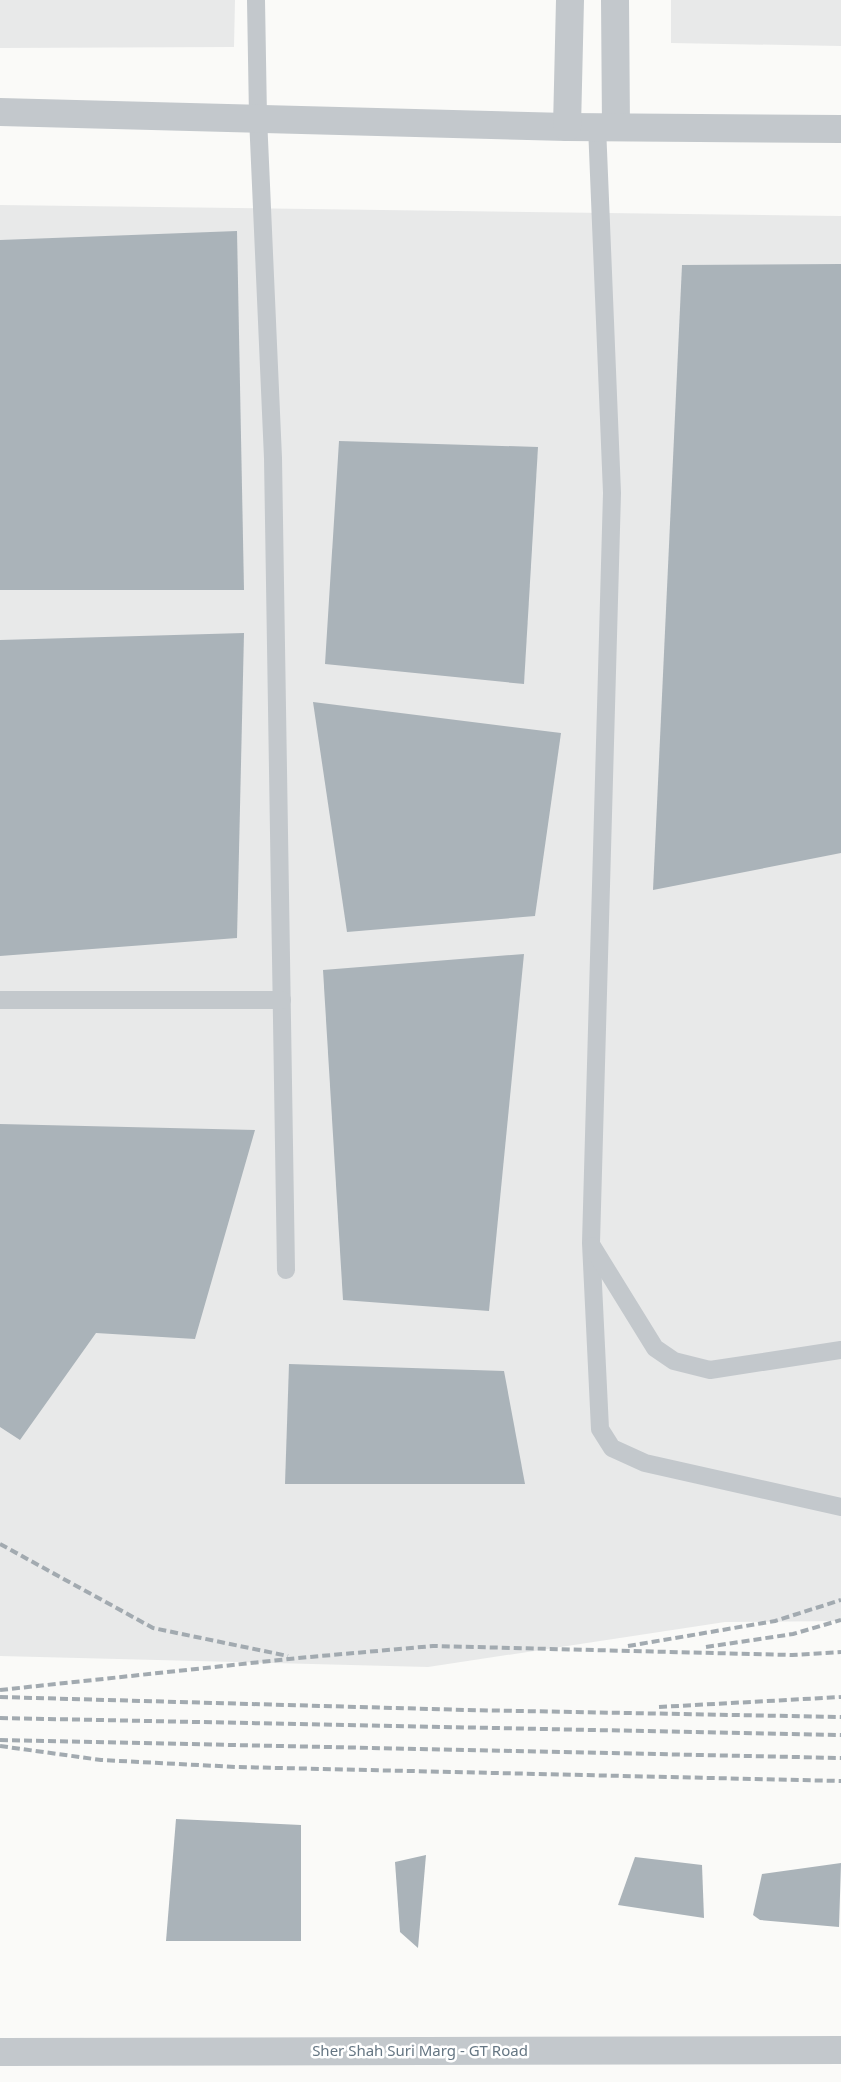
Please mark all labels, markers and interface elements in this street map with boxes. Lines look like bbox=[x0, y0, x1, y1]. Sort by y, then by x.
street label: Sher Shah Suri Marg - GT Road bbox=[312, 2040, 528, 2060]

